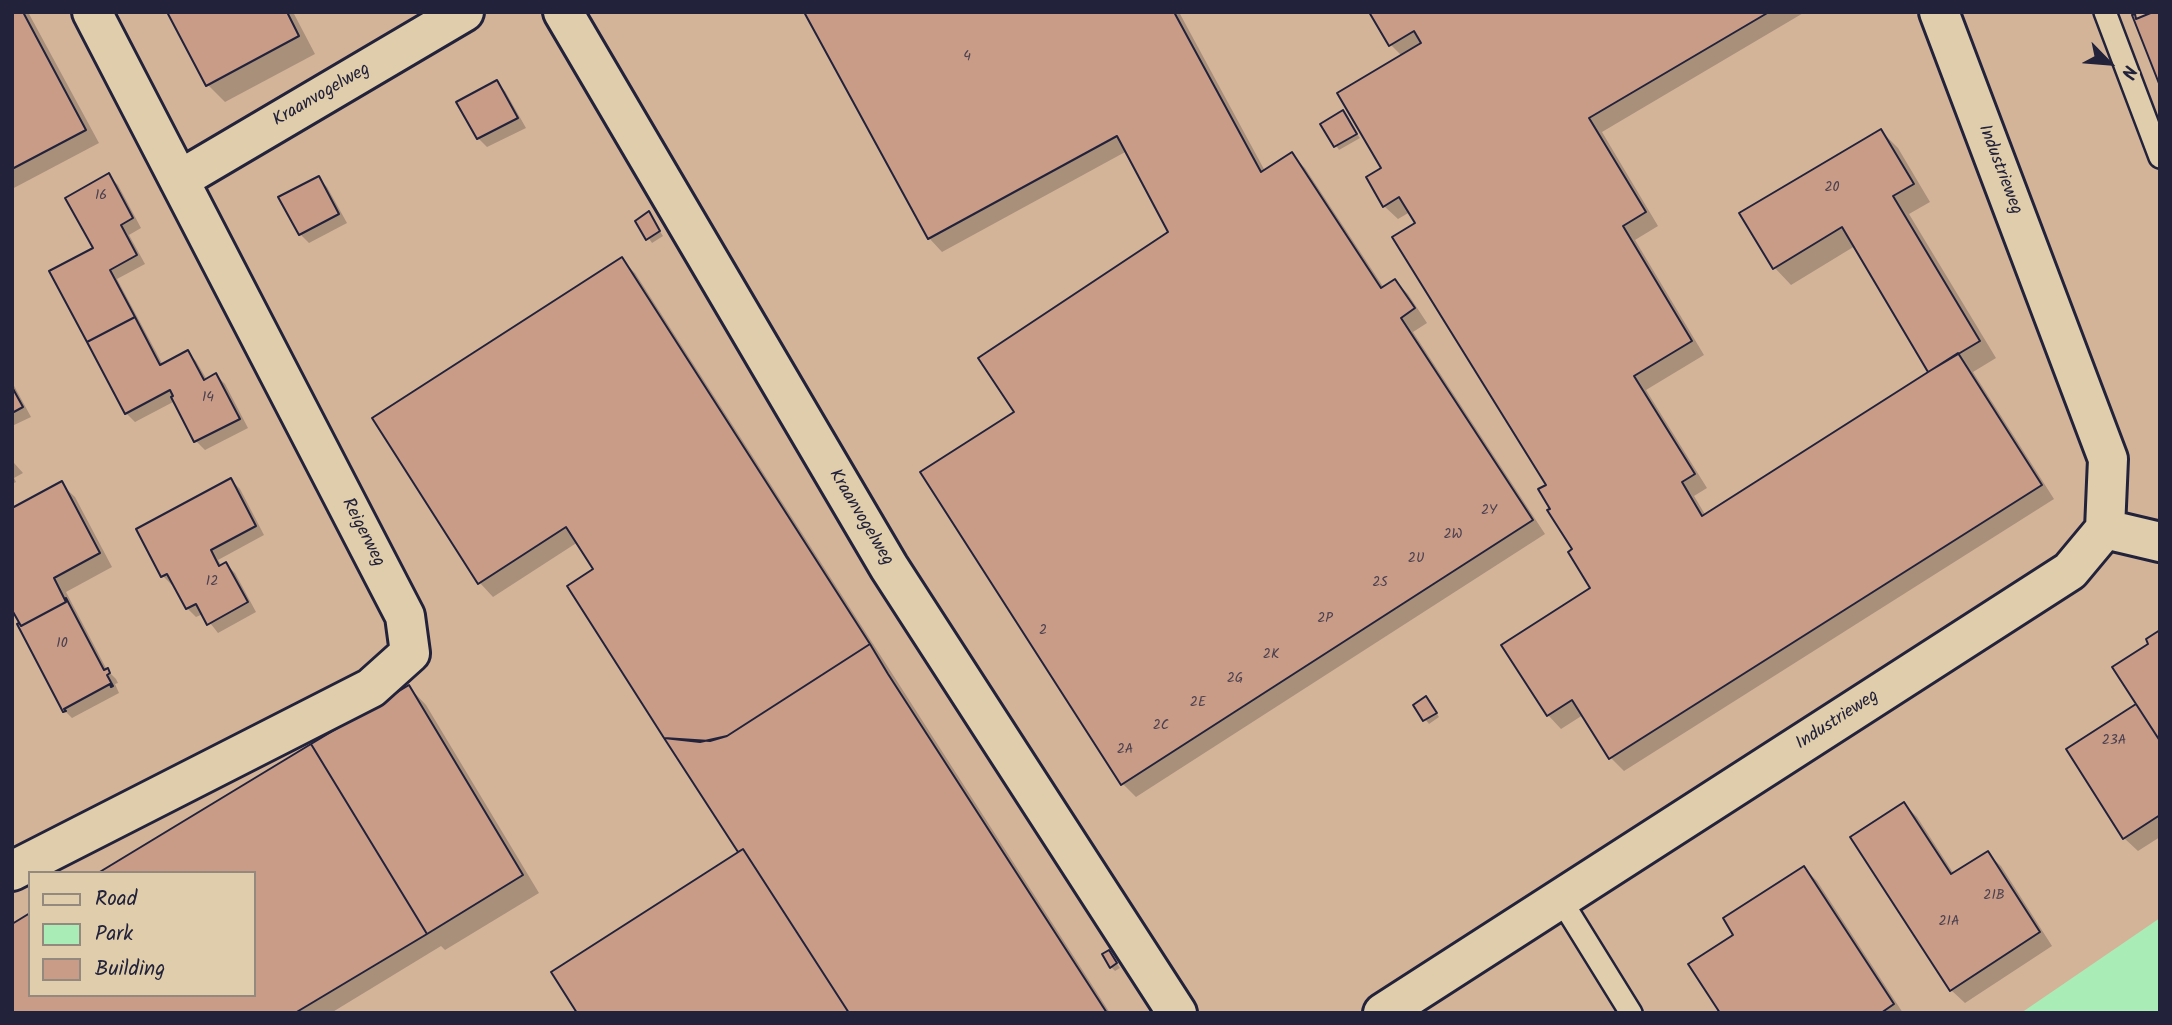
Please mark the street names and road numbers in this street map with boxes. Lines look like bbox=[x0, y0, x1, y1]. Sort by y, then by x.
street label: Kraanvogelweg bbox=[270, 59, 374, 133]
street label: Industrieweg bbox=[1972, 122, 2026, 218]
street label: Kraanvogelweg bbox=[823, 466, 897, 570]
street label: Reigerweg bbox=[336, 495, 388, 571]
street label: Industrieweg bbox=[1792, 686, 1884, 756]

